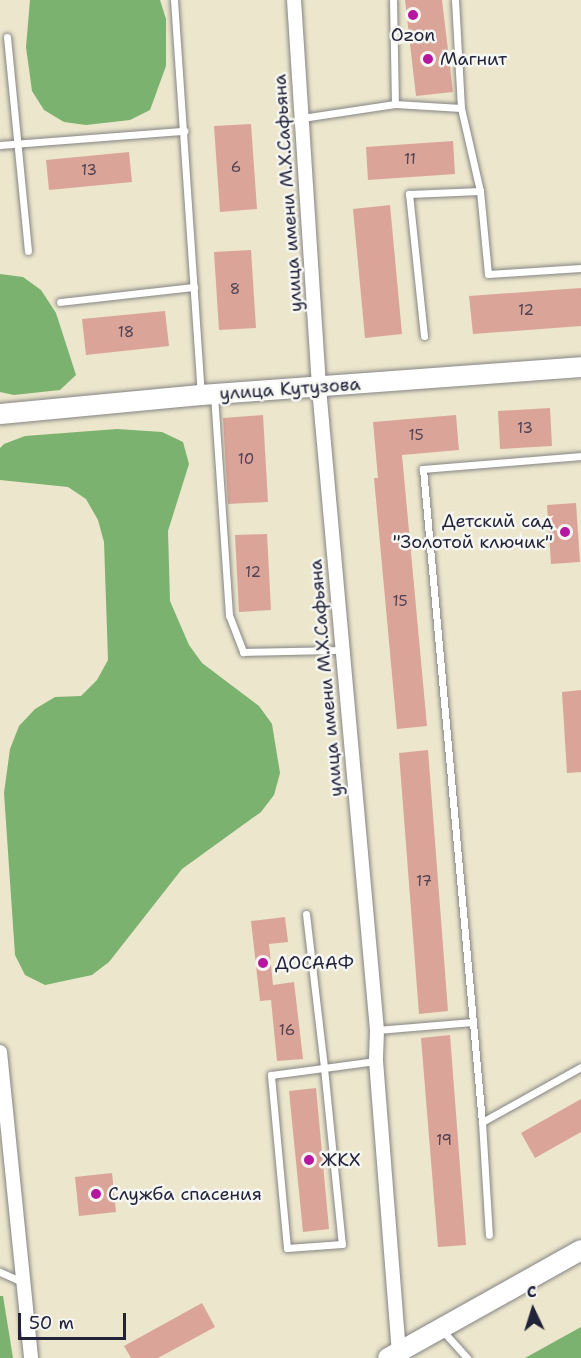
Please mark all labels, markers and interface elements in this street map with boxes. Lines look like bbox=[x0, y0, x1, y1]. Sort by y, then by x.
marker: Ozon bbox=[406, 8, 420, 22]
place label: Ozon bbox=[391, 24, 435, 46]
place label: Магнит bbox=[440, 48, 507, 70]
marker: Магнит bbox=[421, 52, 435, 66]
street label: улица имени М.Х.Сафьяна bbox=[269, 73, 307, 313]
house number: 11 bbox=[404, 151, 416, 169]
house number: 6 bbox=[231, 159, 241, 177]
house number: 13 bbox=[81, 162, 97, 180]
house number: 8 bbox=[230, 281, 240, 299]
house number: 12 bbox=[518, 302, 534, 320]
house number: 18 bbox=[118, 324, 134, 342]
street label: улица Кутузова bbox=[219, 373, 361, 405]
house number: 13 bbox=[517, 420, 533, 438]
house number: 15 bbox=[408, 427, 424, 445]
house number: 10 bbox=[238, 451, 254, 469]
place label: Детский сад "Золотой ключик" bbox=[393, 511, 553, 554]
marker: Детский сад "Золотой ключик" bbox=[558, 525, 572, 539]
street label: улица имени М.Х.Сафьяна bbox=[305, 558, 347, 798]
house number: 12 bbox=[245, 564, 261, 582]
house number: 15 bbox=[392, 593, 408, 611]
house number: 17 bbox=[416, 873, 432, 891]
place label: ДОСААФ bbox=[275, 952, 354, 974]
marker: ДОСААФ bbox=[256, 956, 270, 970]
house number: 16 bbox=[279, 1022, 295, 1040]
house number: 19 bbox=[436, 1132, 452, 1150]
place label: ЖКХ bbox=[321, 1149, 361, 1171]
marker: ЖКХ bbox=[302, 1153, 316, 1167]
place label: Служба спасения bbox=[108, 1183, 262, 1205]
marker: Служба спасения bbox=[89, 1187, 103, 1201]
north arrow bbox=[503, 1280, 563, 1340]
text: С bbox=[526, 1281, 537, 1302]
scale bar bbox=[21, 1301, 129, 1339]
text: 50 m bbox=[29, 1311, 74, 1335]

